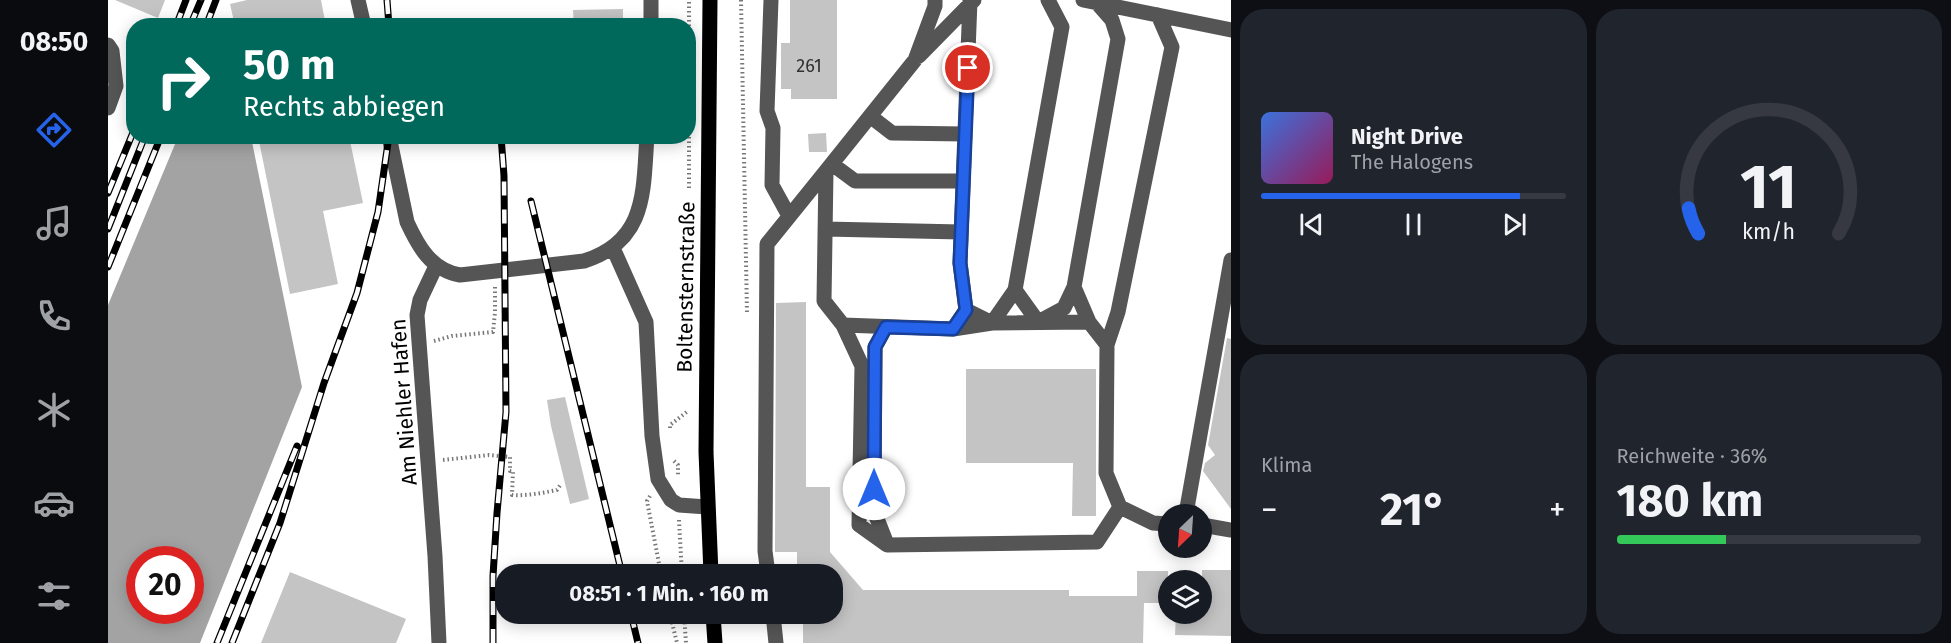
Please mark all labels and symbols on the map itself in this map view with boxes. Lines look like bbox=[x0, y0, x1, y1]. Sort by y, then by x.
pin bbox=[942, 42, 993, 93]
house number: 261 bbox=[796, 55, 822, 77]
street label: Boltensternstraße bbox=[672, 201, 700, 373]
street label: Am Niehler Hafen bbox=[385, 318, 423, 486]
position arrow bbox=[842, 457, 906, 521]
north arrow bbox=[1158, 504, 1212, 558]
speed limit sign: 20 bbox=[126, 546, 204, 624]

